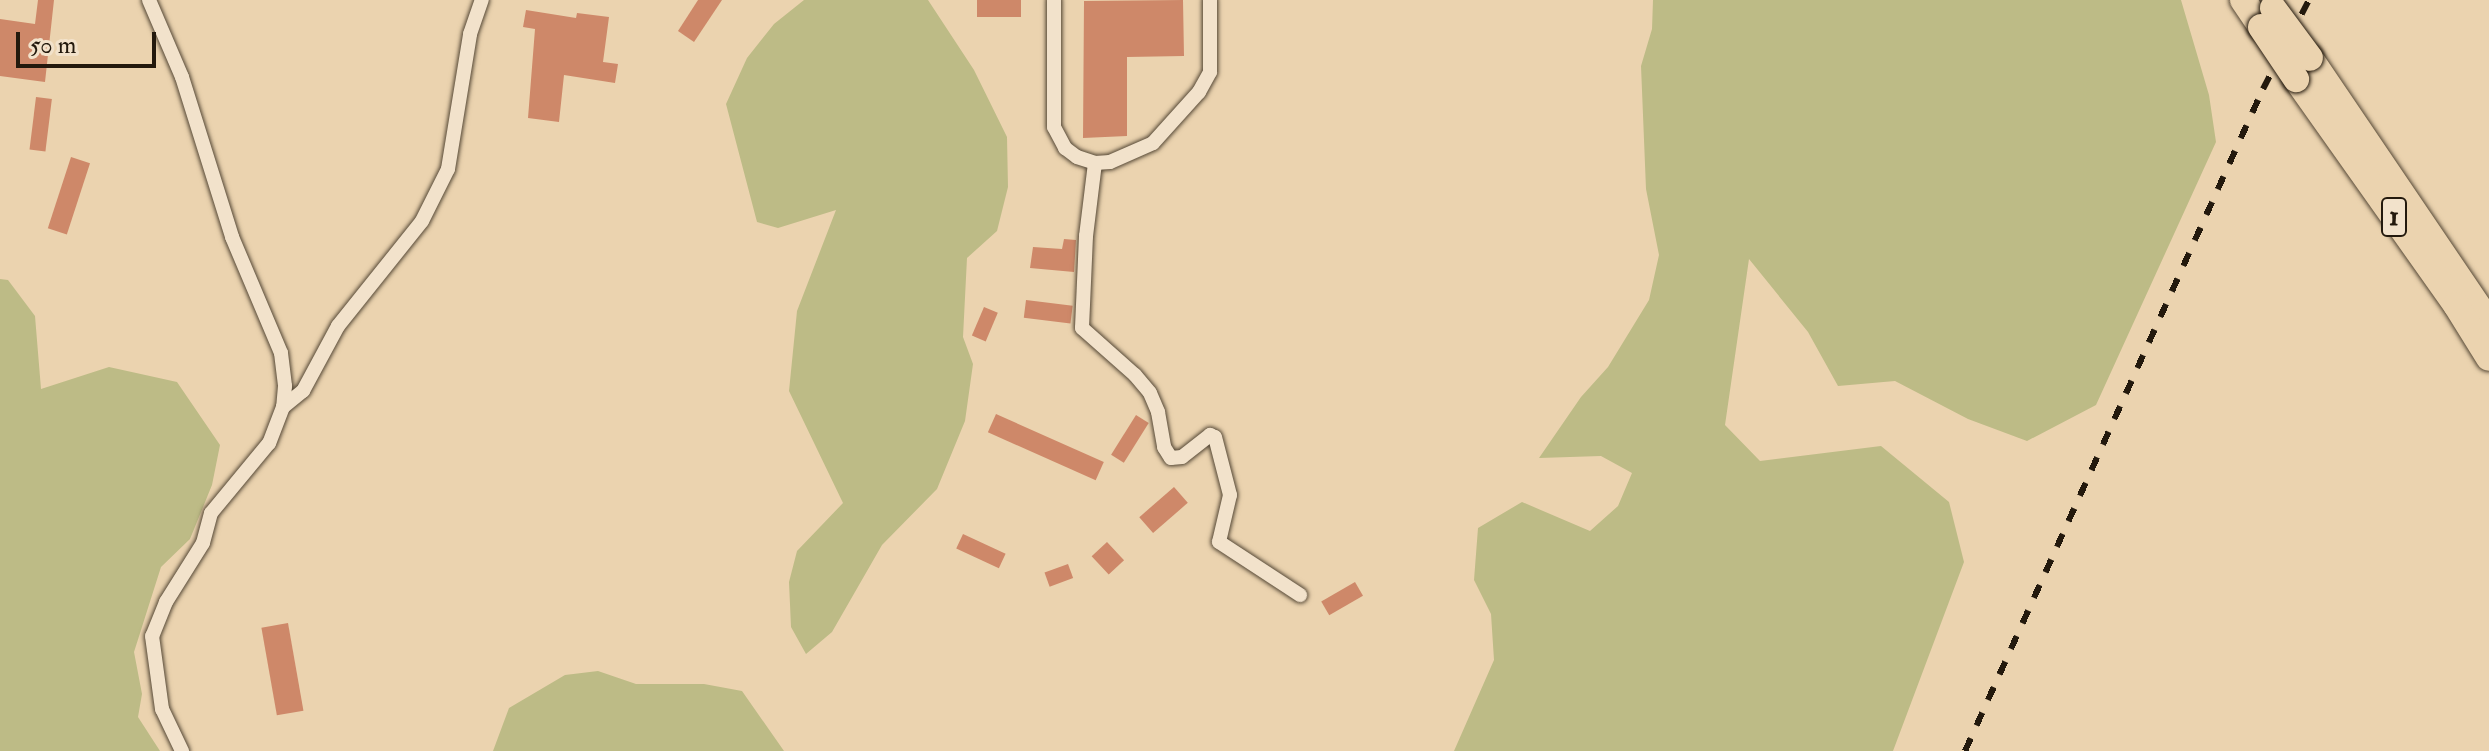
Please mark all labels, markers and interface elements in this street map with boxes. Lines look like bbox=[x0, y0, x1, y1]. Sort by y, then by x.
scale bar bbox=[20, 16, 160, 66]
text: 50 m bbox=[30, 30, 76, 61]
road number: 1 bbox=[2380, 193, 2408, 241]

